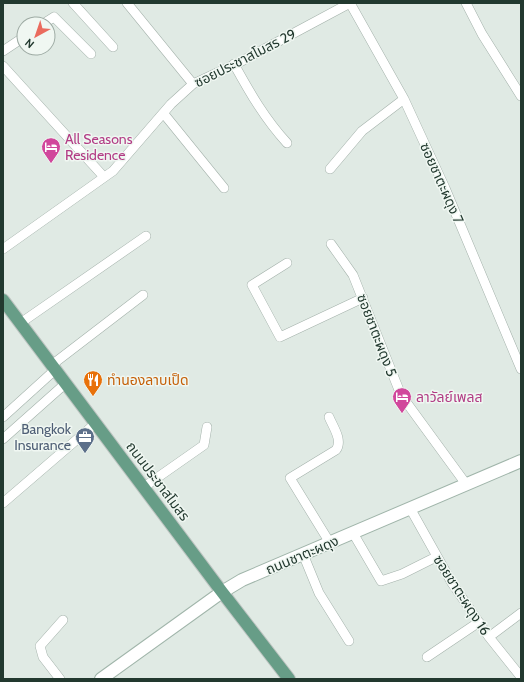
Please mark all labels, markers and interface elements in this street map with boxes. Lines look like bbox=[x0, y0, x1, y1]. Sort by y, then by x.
north arrow bbox=[16, 16, 56, 56]
street label: ซอยประชาสโมสร 29 bbox=[191, 25, 299, 91]
text: N bbox=[22, 36, 37, 52]
place label: All Seasons Residence bbox=[65, 130, 133, 164]
hotel icon: All Seasons Residence bbox=[40, 136, 62, 164]
street label: ซอยชาตะผดุง 7 bbox=[416, 140, 468, 226]
street label: ซอยชาตะผดุง 5 bbox=[353, 291, 401, 379]
restaurant icon: ทำนองลาบเป็ด bbox=[82, 369, 104, 397]
place label: ทำนองลาบเป็ด bbox=[107, 371, 189, 389]
hotel icon: ลาวัลย์เพลส bbox=[391, 386, 413, 414]
place label: ลาวัลย์เพลส bbox=[416, 388, 482, 406]
place label: Bangkok Insurance bbox=[14, 420, 72, 454]
office icon: Bangkok Insurance bbox=[74, 426, 96, 454]
street label: ถนนประชาสโมสร bbox=[122, 438, 194, 524]
street label: ถนนชาตะผดุง bbox=[263, 532, 341, 578]
street label: ซอยชาตะผดุง 16 bbox=[429, 551, 495, 639]

